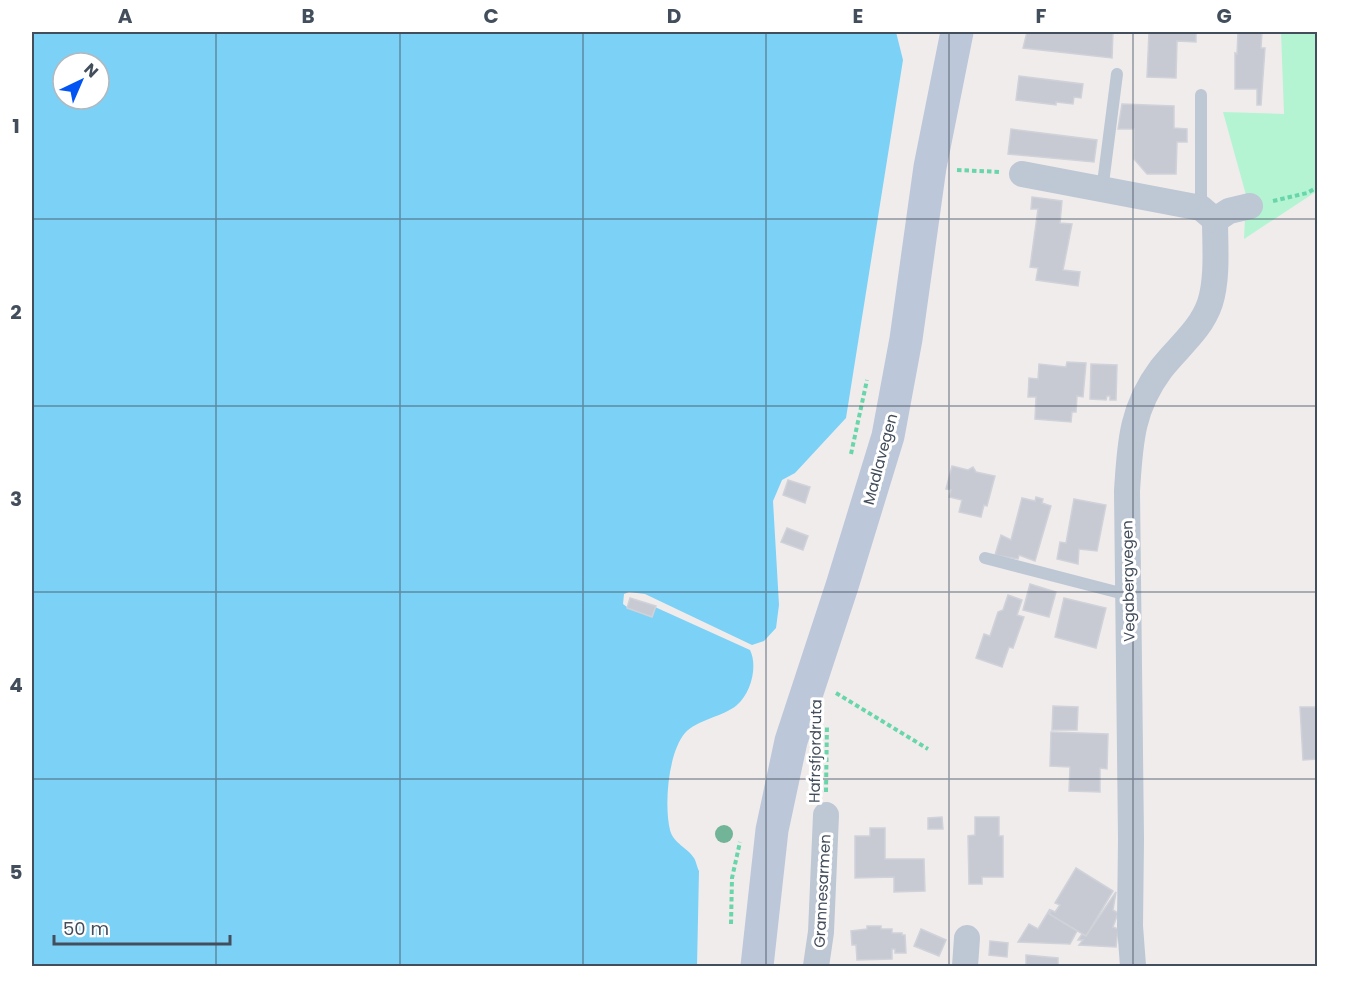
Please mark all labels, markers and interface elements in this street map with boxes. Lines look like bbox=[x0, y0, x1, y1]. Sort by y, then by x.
text: A bbox=[118, 2, 133, 30]
text: B bbox=[301, 2, 315, 30]
text: C bbox=[483, 2, 499, 30]
text: D bbox=[667, 2, 681, 30]
text: E bbox=[853, 2, 863, 30]
text: F bbox=[1036, 2, 1047, 30]
text: G bbox=[1216, 2, 1232, 30]
north arrow bbox=[51, 51, 111, 111]
text: N bbox=[79, 58, 103, 83]
text: 1 bbox=[12, 112, 20, 140]
text: 2 bbox=[10, 298, 22, 326]
street label: Madlavegen bbox=[858, 411, 902, 507]
text: 3 bbox=[10, 485, 22, 513]
street label: Vegabergvegen bbox=[1116, 520, 1140, 642]
text: 4 bbox=[9, 671, 23, 699]
street label: Hafrsfjordruta bbox=[804, 699, 826, 803]
street label: Grannesarmen bbox=[809, 834, 835, 948]
text: 5 bbox=[10, 858, 23, 886]
scale bar bbox=[54, 908, 230, 946]
text: 50 m bbox=[63, 916, 109, 941]

